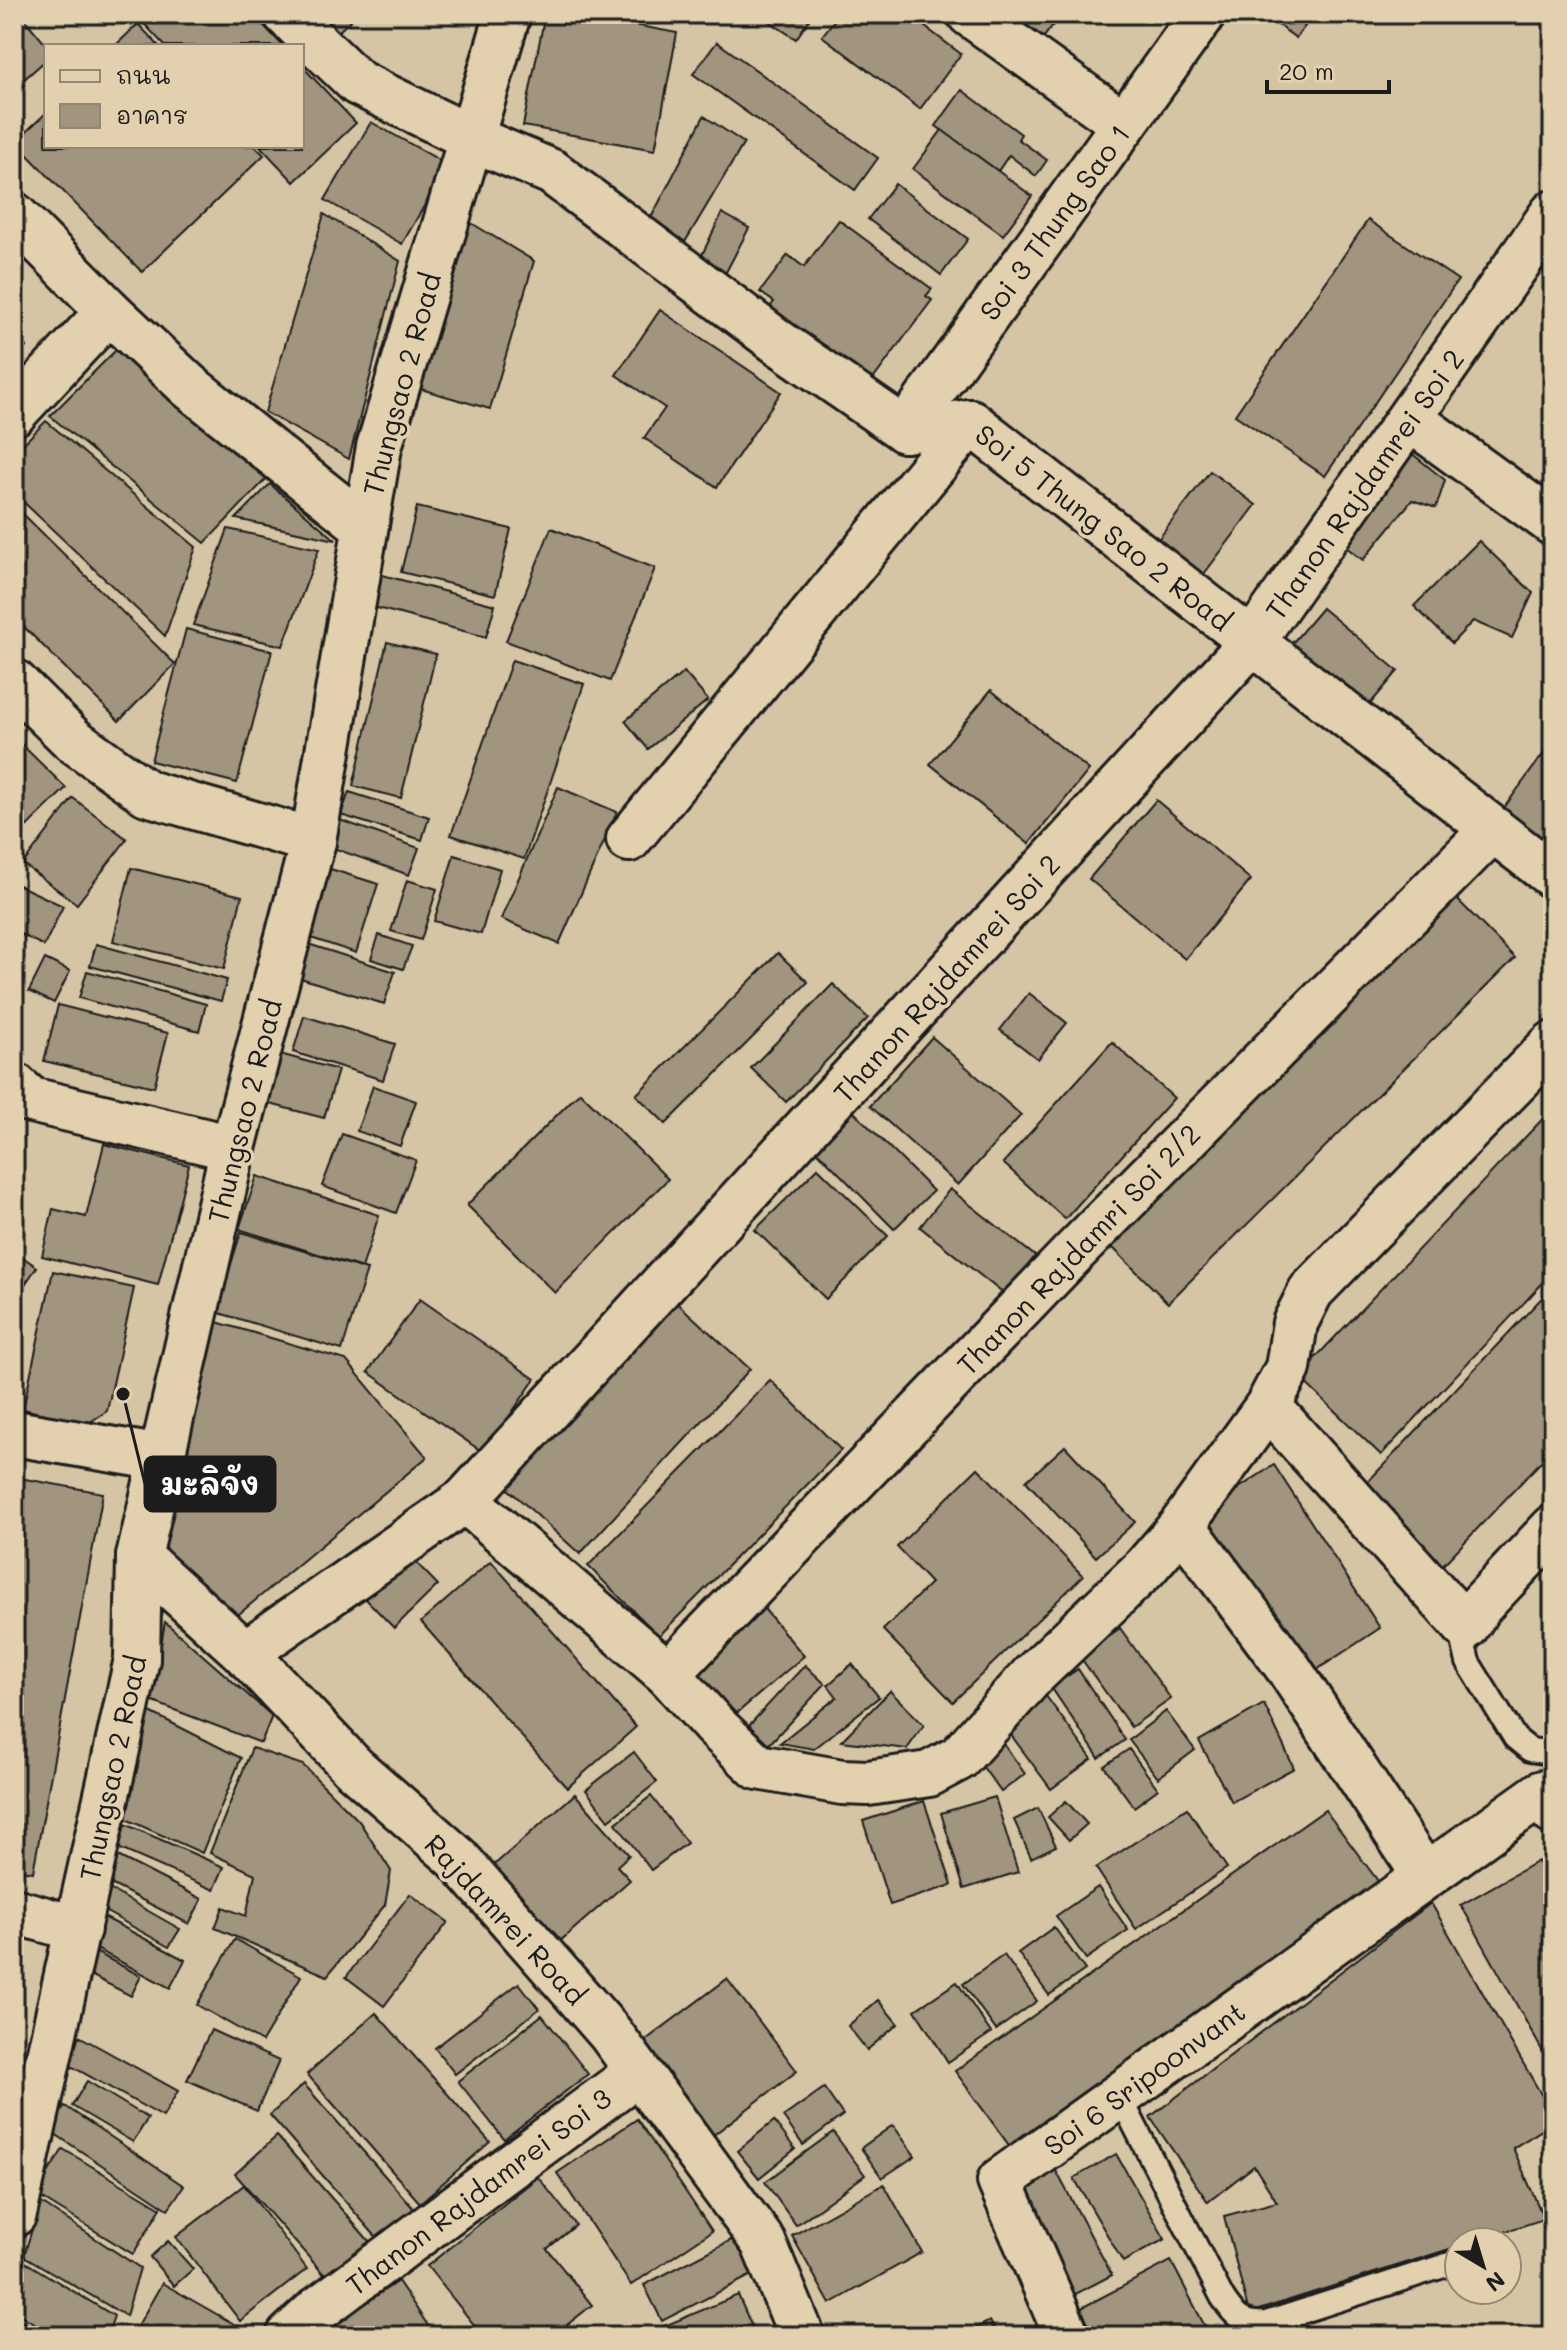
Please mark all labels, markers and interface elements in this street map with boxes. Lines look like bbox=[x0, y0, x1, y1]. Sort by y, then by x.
legend bbox=[44, 44, 304, 148]
scale bar bbox=[1267, 44, 1389, 94]
text: 20 m bbox=[1279, 55, 1334, 86]
text: ถนน bbox=[116, 59, 170, 90]
text: อาคาร bbox=[116, 99, 188, 130]
street label: Soi 3 Thung Sao 1 bbox=[971, 117, 1137, 327]
street label: Thungsao 2 Road bbox=[354, 269, 448, 499]
street label: Thanon Rajdamrei Soi 2 bbox=[1257, 342, 1471, 626]
street label: Soi 5 Thung Sao 2 Road bbox=[969, 416, 1239, 638]
street label: Thanon Rajdamrei Soi 2 bbox=[825, 846, 1067, 1110]
street label: Thungsao 2 Road bbox=[199, 995, 289, 1227]
street label: Thanon Rajdamri Soi 2/2 bbox=[949, 1116, 1207, 1382]
callout: มะลิจัง bbox=[145, 1457, 275, 1511]
text: มะลิจัง bbox=[161, 1463, 259, 1503]
street label: Thungsao 2 Road bbox=[71, 1652, 153, 1884]
street label: Rajdamrei Road bbox=[417, 1826, 595, 2012]
street label: Soi 6 Sripoonvant bbox=[1036, 1993, 1252, 2163]
street label: Thanon Rajdamrei Soi 3 bbox=[338, 2079, 618, 2303]
north arrow bbox=[1443, 2226, 1523, 2306]
text: N bbox=[1480, 2266, 1511, 2299]

